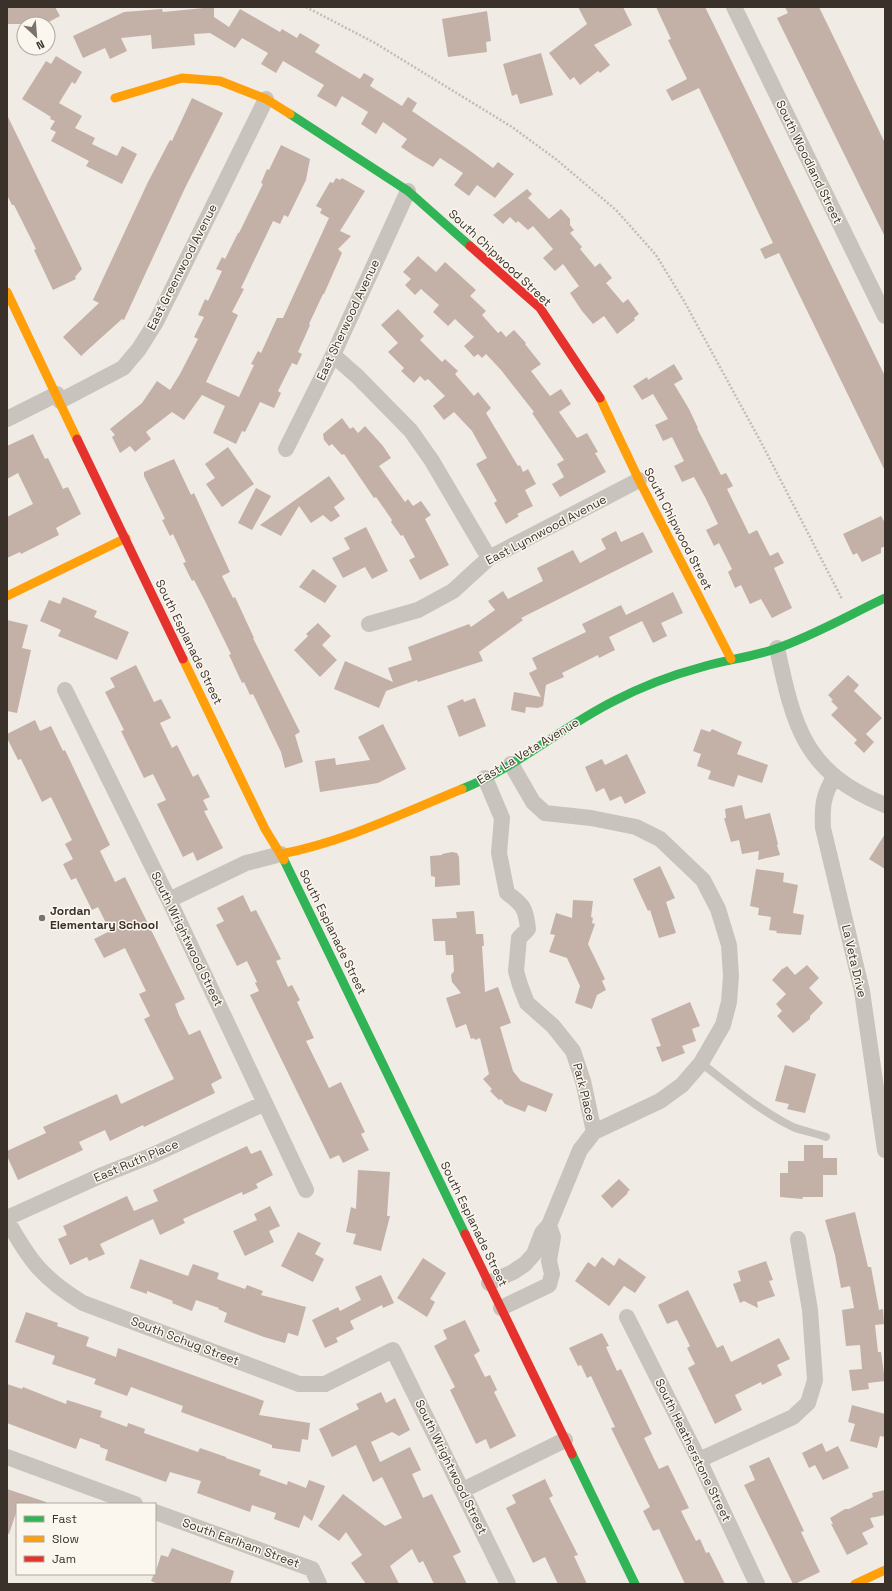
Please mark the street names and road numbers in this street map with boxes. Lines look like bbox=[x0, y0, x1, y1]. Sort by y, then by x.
street label: South Woodland Street bbox=[772, 98, 846, 226]
street label: East Greenwood Avenue bbox=[143, 201, 221, 333]
street label: South Chipwood Street bbox=[445, 206, 555, 310]
street label: East Sherwood Avenue bbox=[313, 257, 383, 383]
street label: South Chipwood Street bbox=[640, 465, 716, 593]
street label: East Lynnwood Avenue bbox=[483, 491, 609, 569]
street label: South Esplanade Street bbox=[152, 577, 226, 707]
street label: East La Veta Avenue bbox=[474, 714, 582, 788]
street label: South Esplanade Street bbox=[296, 867, 370, 997]
street label: South Wrightwood Street bbox=[147, 869, 227, 1009]
street label: La Veta Drive bbox=[838, 923, 870, 999]
street label: Park Place bbox=[569, 1061, 599, 1123]
street label: East Ruth Place bbox=[91, 1136, 181, 1186]
street label: South Esplanade Street bbox=[437, 1159, 511, 1289]
street label: South Schug Street bbox=[129, 1313, 241, 1369]
street label: South Heatherstone Street bbox=[651, 1376, 735, 1524]
street label: South Wrightwood Street bbox=[411, 1397, 491, 1537]
street label: South Earlham Street bbox=[180, 1514, 302, 1572]

